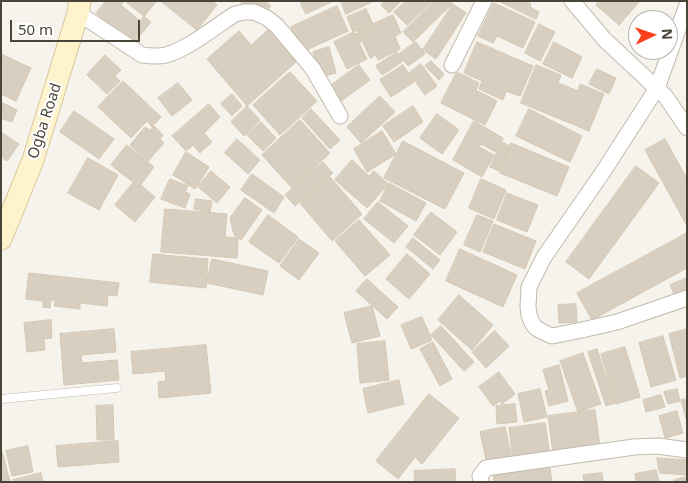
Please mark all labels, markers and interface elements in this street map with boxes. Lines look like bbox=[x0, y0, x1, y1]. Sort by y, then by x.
scale bar bbox=[12, 10, 142, 42]
north arrow bbox=[628, 10, 678, 60]
text: 50 m bbox=[18, 19, 53, 39]
text: N bbox=[658, 28, 677, 40]
street label: Ogba Road bbox=[24, 81, 66, 161]

